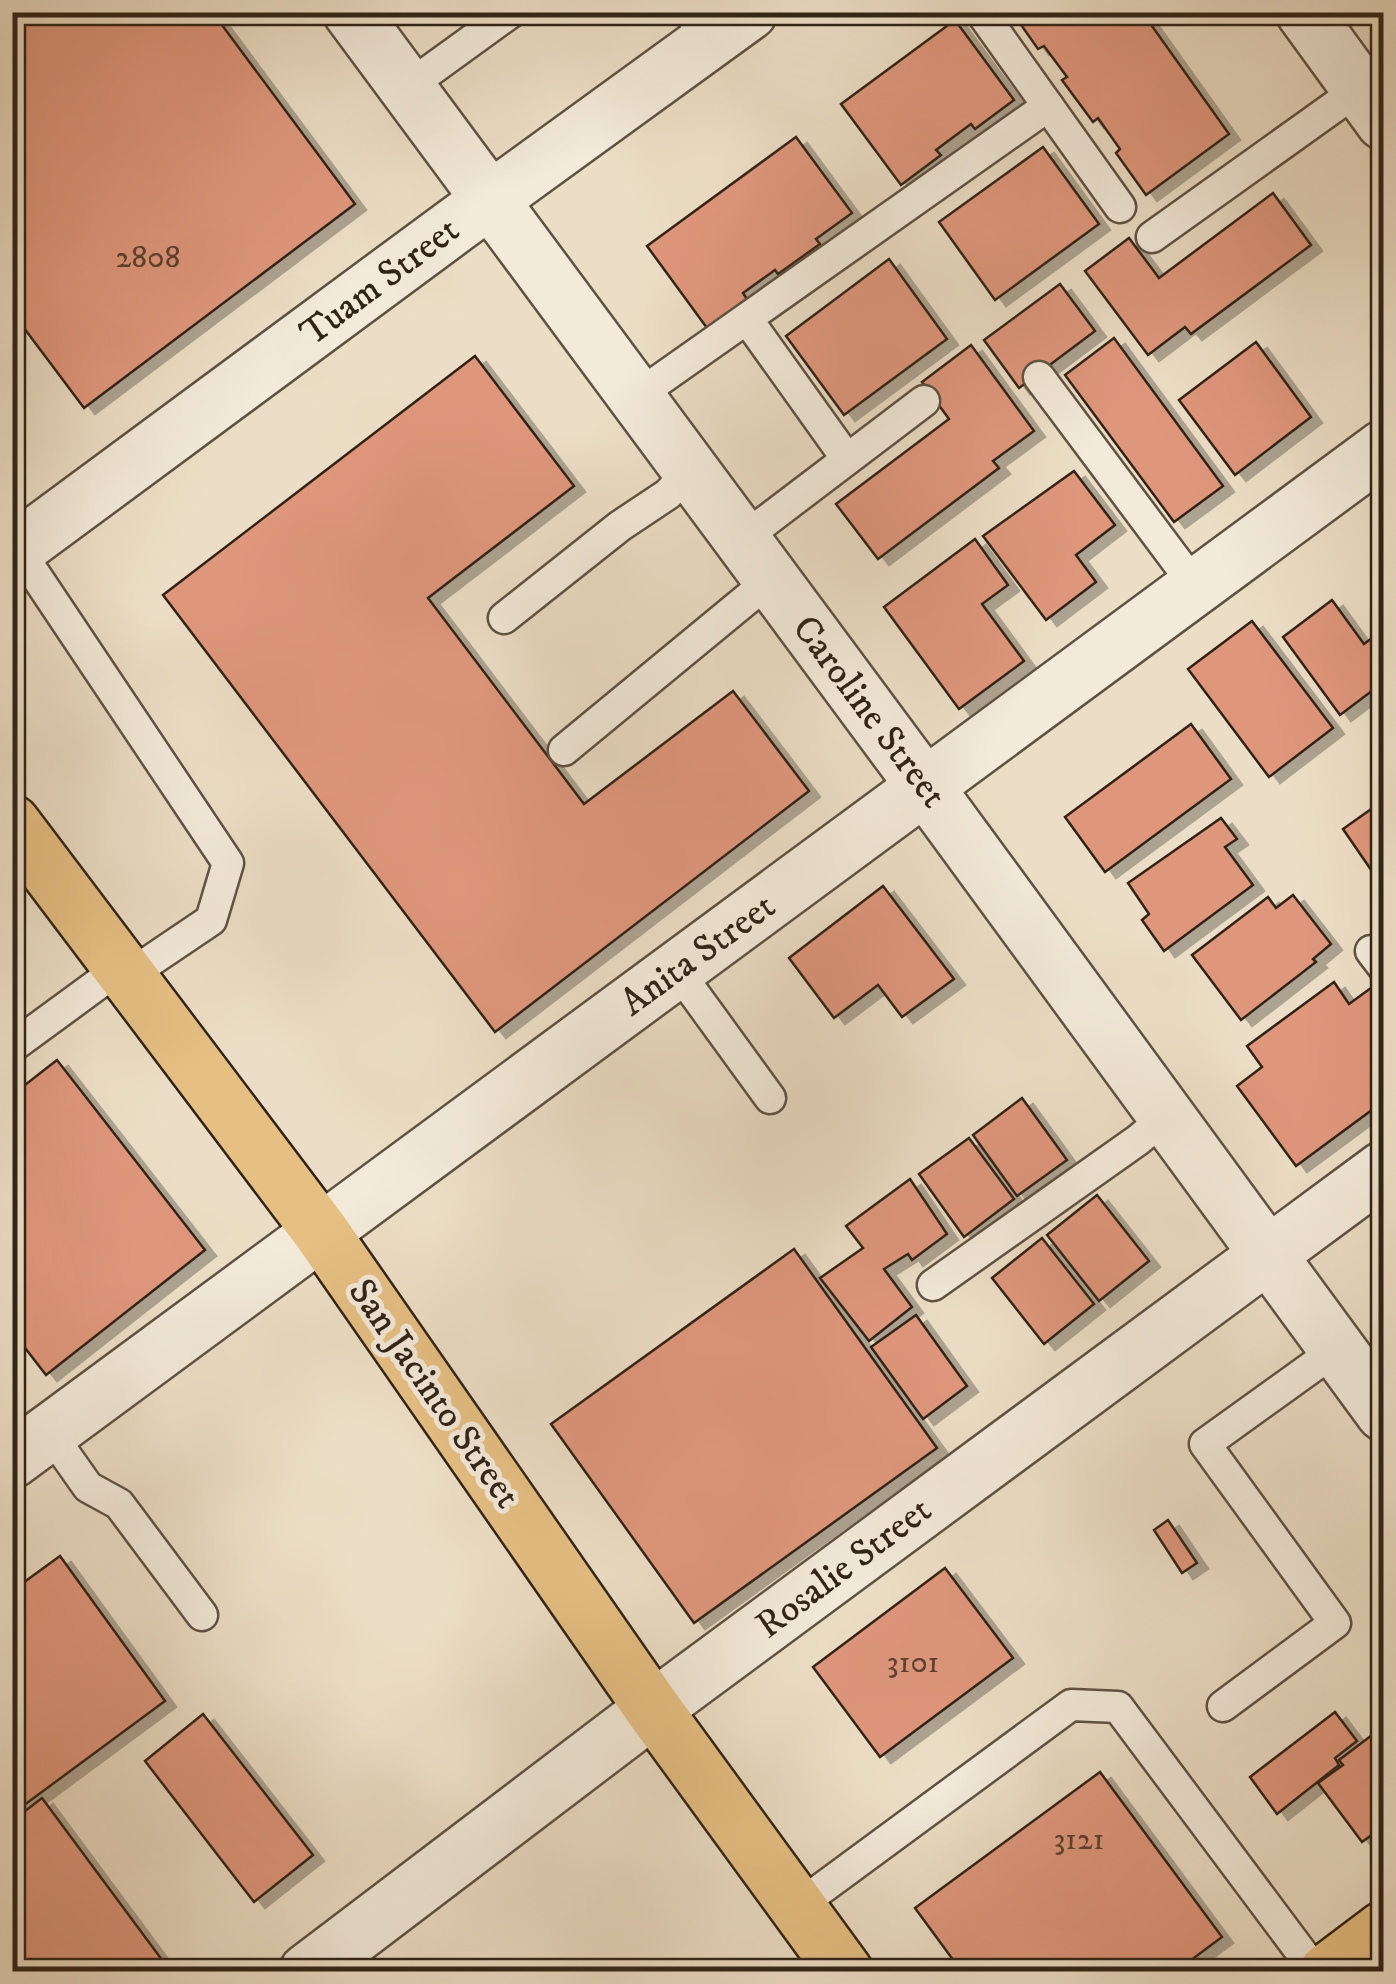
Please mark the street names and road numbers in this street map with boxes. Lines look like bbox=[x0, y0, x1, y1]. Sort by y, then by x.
street label: Tuam Street bbox=[291, 207, 469, 357]
street label: Caroline Street bbox=[781, 606, 957, 818]
street label: Anita Street bbox=[611, 883, 785, 1027]
street label: San Jacinto Street bbox=[337, 1270, 531, 1518]
street label: Rosalie Street bbox=[747, 1486, 941, 1650]

